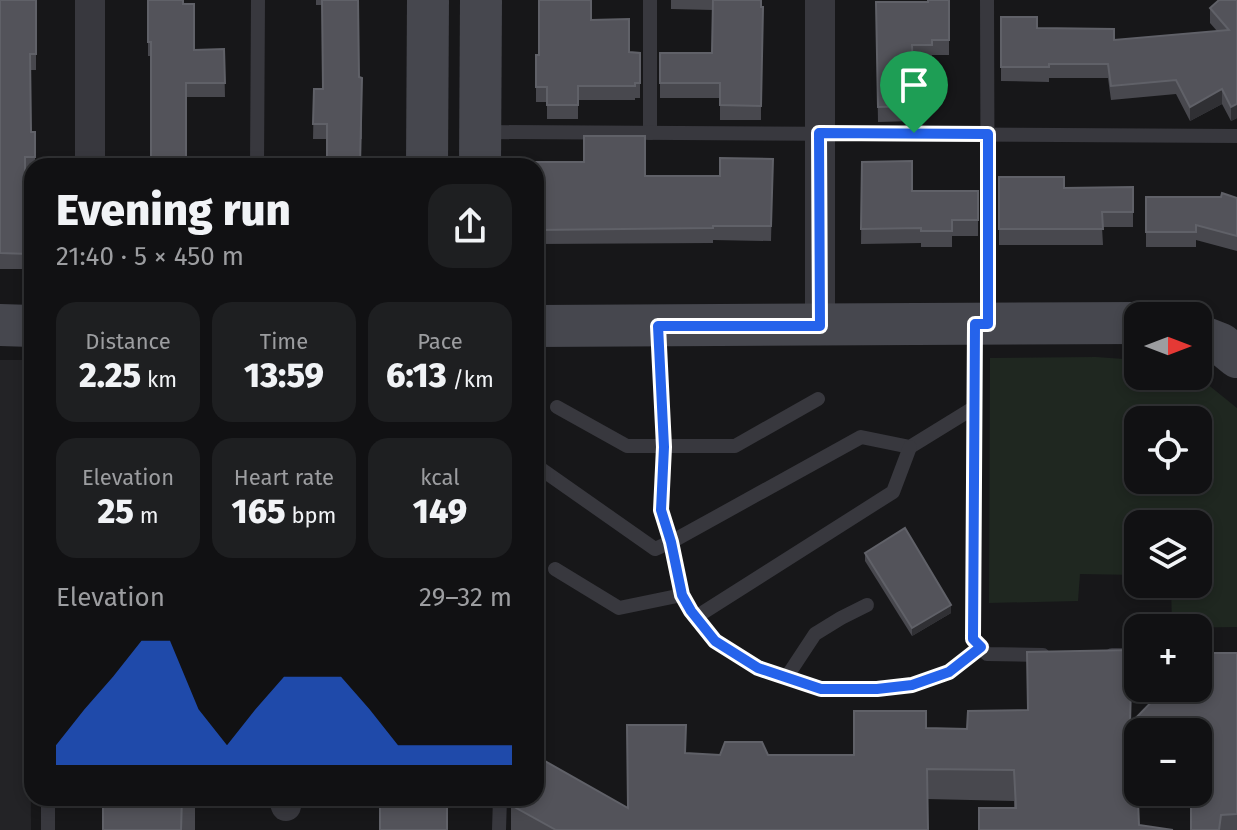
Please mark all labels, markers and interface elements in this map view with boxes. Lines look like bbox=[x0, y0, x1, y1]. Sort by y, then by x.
pin bbox=[880, 51, 948, 133]
icon: arrive bbox=[892, 63, 936, 107]
text: Evening run bbox=[56, 184, 291, 237]
button: share bbox=[428, 184, 512, 268]
text: 21:40 · 5 × 450 m bbox=[56, 241, 244, 272]
north arrow bbox=[1124, 302, 1212, 390]
map controls bbox=[1124, 302, 1212, 806]
text: Distance bbox=[85, 328, 171, 355]
text: Time bbox=[260, 328, 308, 355]
text: Pace bbox=[417, 328, 463, 355]
text: 2.25 bbox=[79, 355, 141, 396]
text: 13:59 bbox=[244, 355, 324, 396]
text: 6:13 bbox=[386, 355, 447, 396]
text: km bbox=[141, 366, 177, 393]
text: /km bbox=[447, 366, 494, 393]
button: locate bbox=[1124, 406, 1212, 494]
text: Elevation bbox=[82, 464, 174, 491]
text: Heart rate bbox=[234, 464, 334, 491]
text: kcal bbox=[420, 464, 460, 491]
text: 25 bbox=[97, 491, 134, 532]
text: 165 bbox=[232, 491, 286, 532]
text: 149 bbox=[413, 491, 467, 532]
text: m bbox=[134, 502, 159, 529]
text: bpm bbox=[286, 502, 336, 529]
button: layers bbox=[1124, 510, 1212, 598]
text: Elevation bbox=[56, 582, 165, 613]
text: 29–32 m bbox=[419, 582, 512, 613]
button: + bbox=[1124, 614, 1212, 702]
button: − bbox=[1124, 718, 1212, 806]

